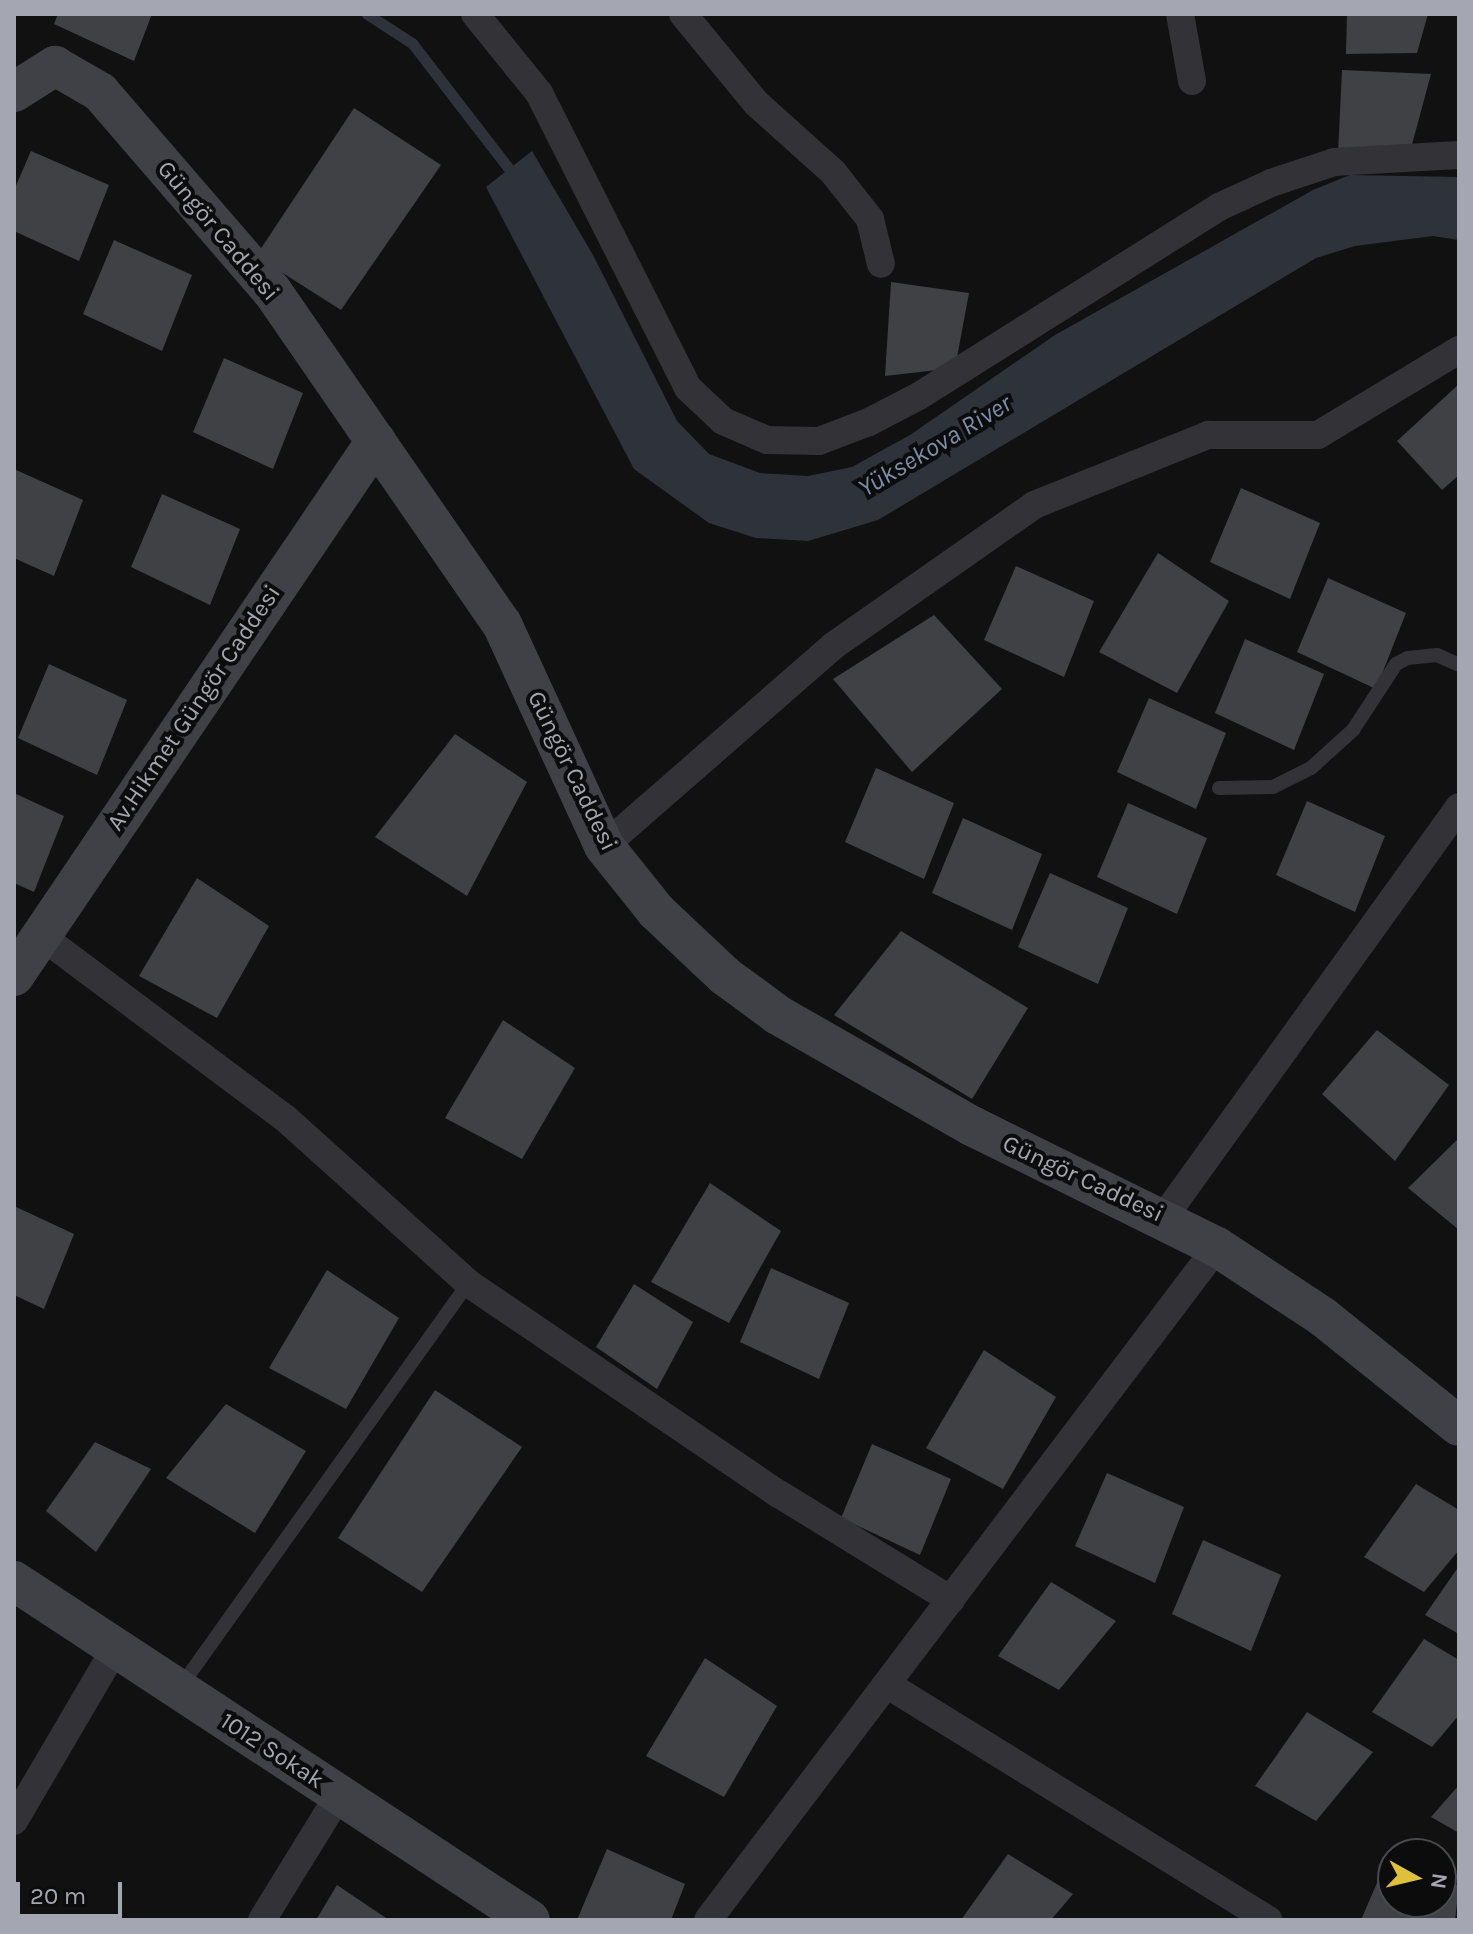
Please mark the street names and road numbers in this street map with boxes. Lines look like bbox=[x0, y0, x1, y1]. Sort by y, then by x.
street label: Güngör Caddesi bbox=[151, 155, 285, 307]
street label: Av.Hikmet Güngör Caddesi bbox=[101, 580, 287, 836]
street label: Güngör Caddesi bbox=[521, 687, 623, 855]
street label: Güngör Caddesi bbox=[998, 1129, 1168, 1229]
street label: 1012 Sokak bbox=[215, 1707, 329, 1795]

